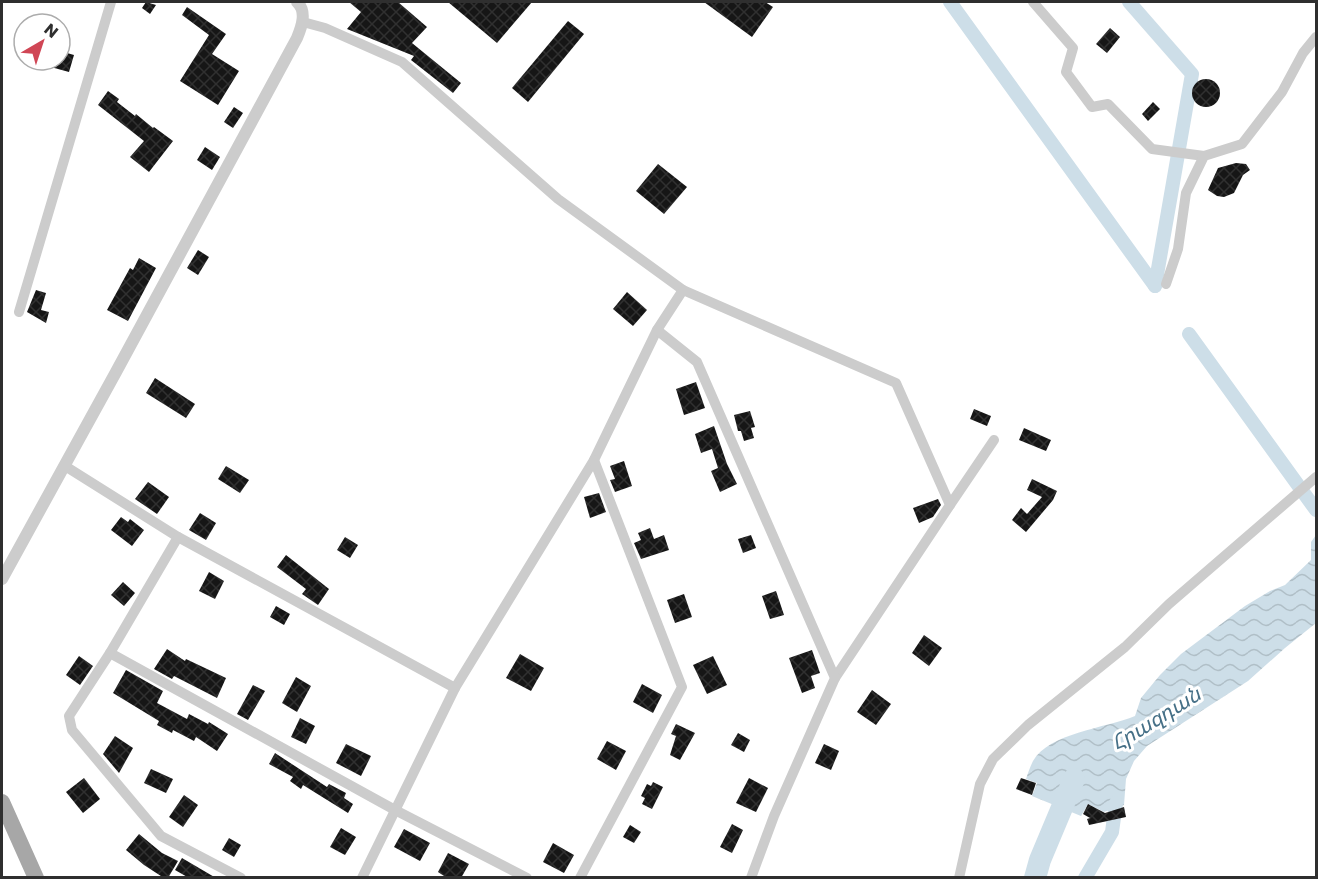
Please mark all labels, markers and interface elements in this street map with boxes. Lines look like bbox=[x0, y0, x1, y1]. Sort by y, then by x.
north arrow bbox=[12, 12, 72, 72]
text: N bbox=[39, 18, 63, 43]
water label: Հրազդան bbox=[1105, 679, 1207, 758]

